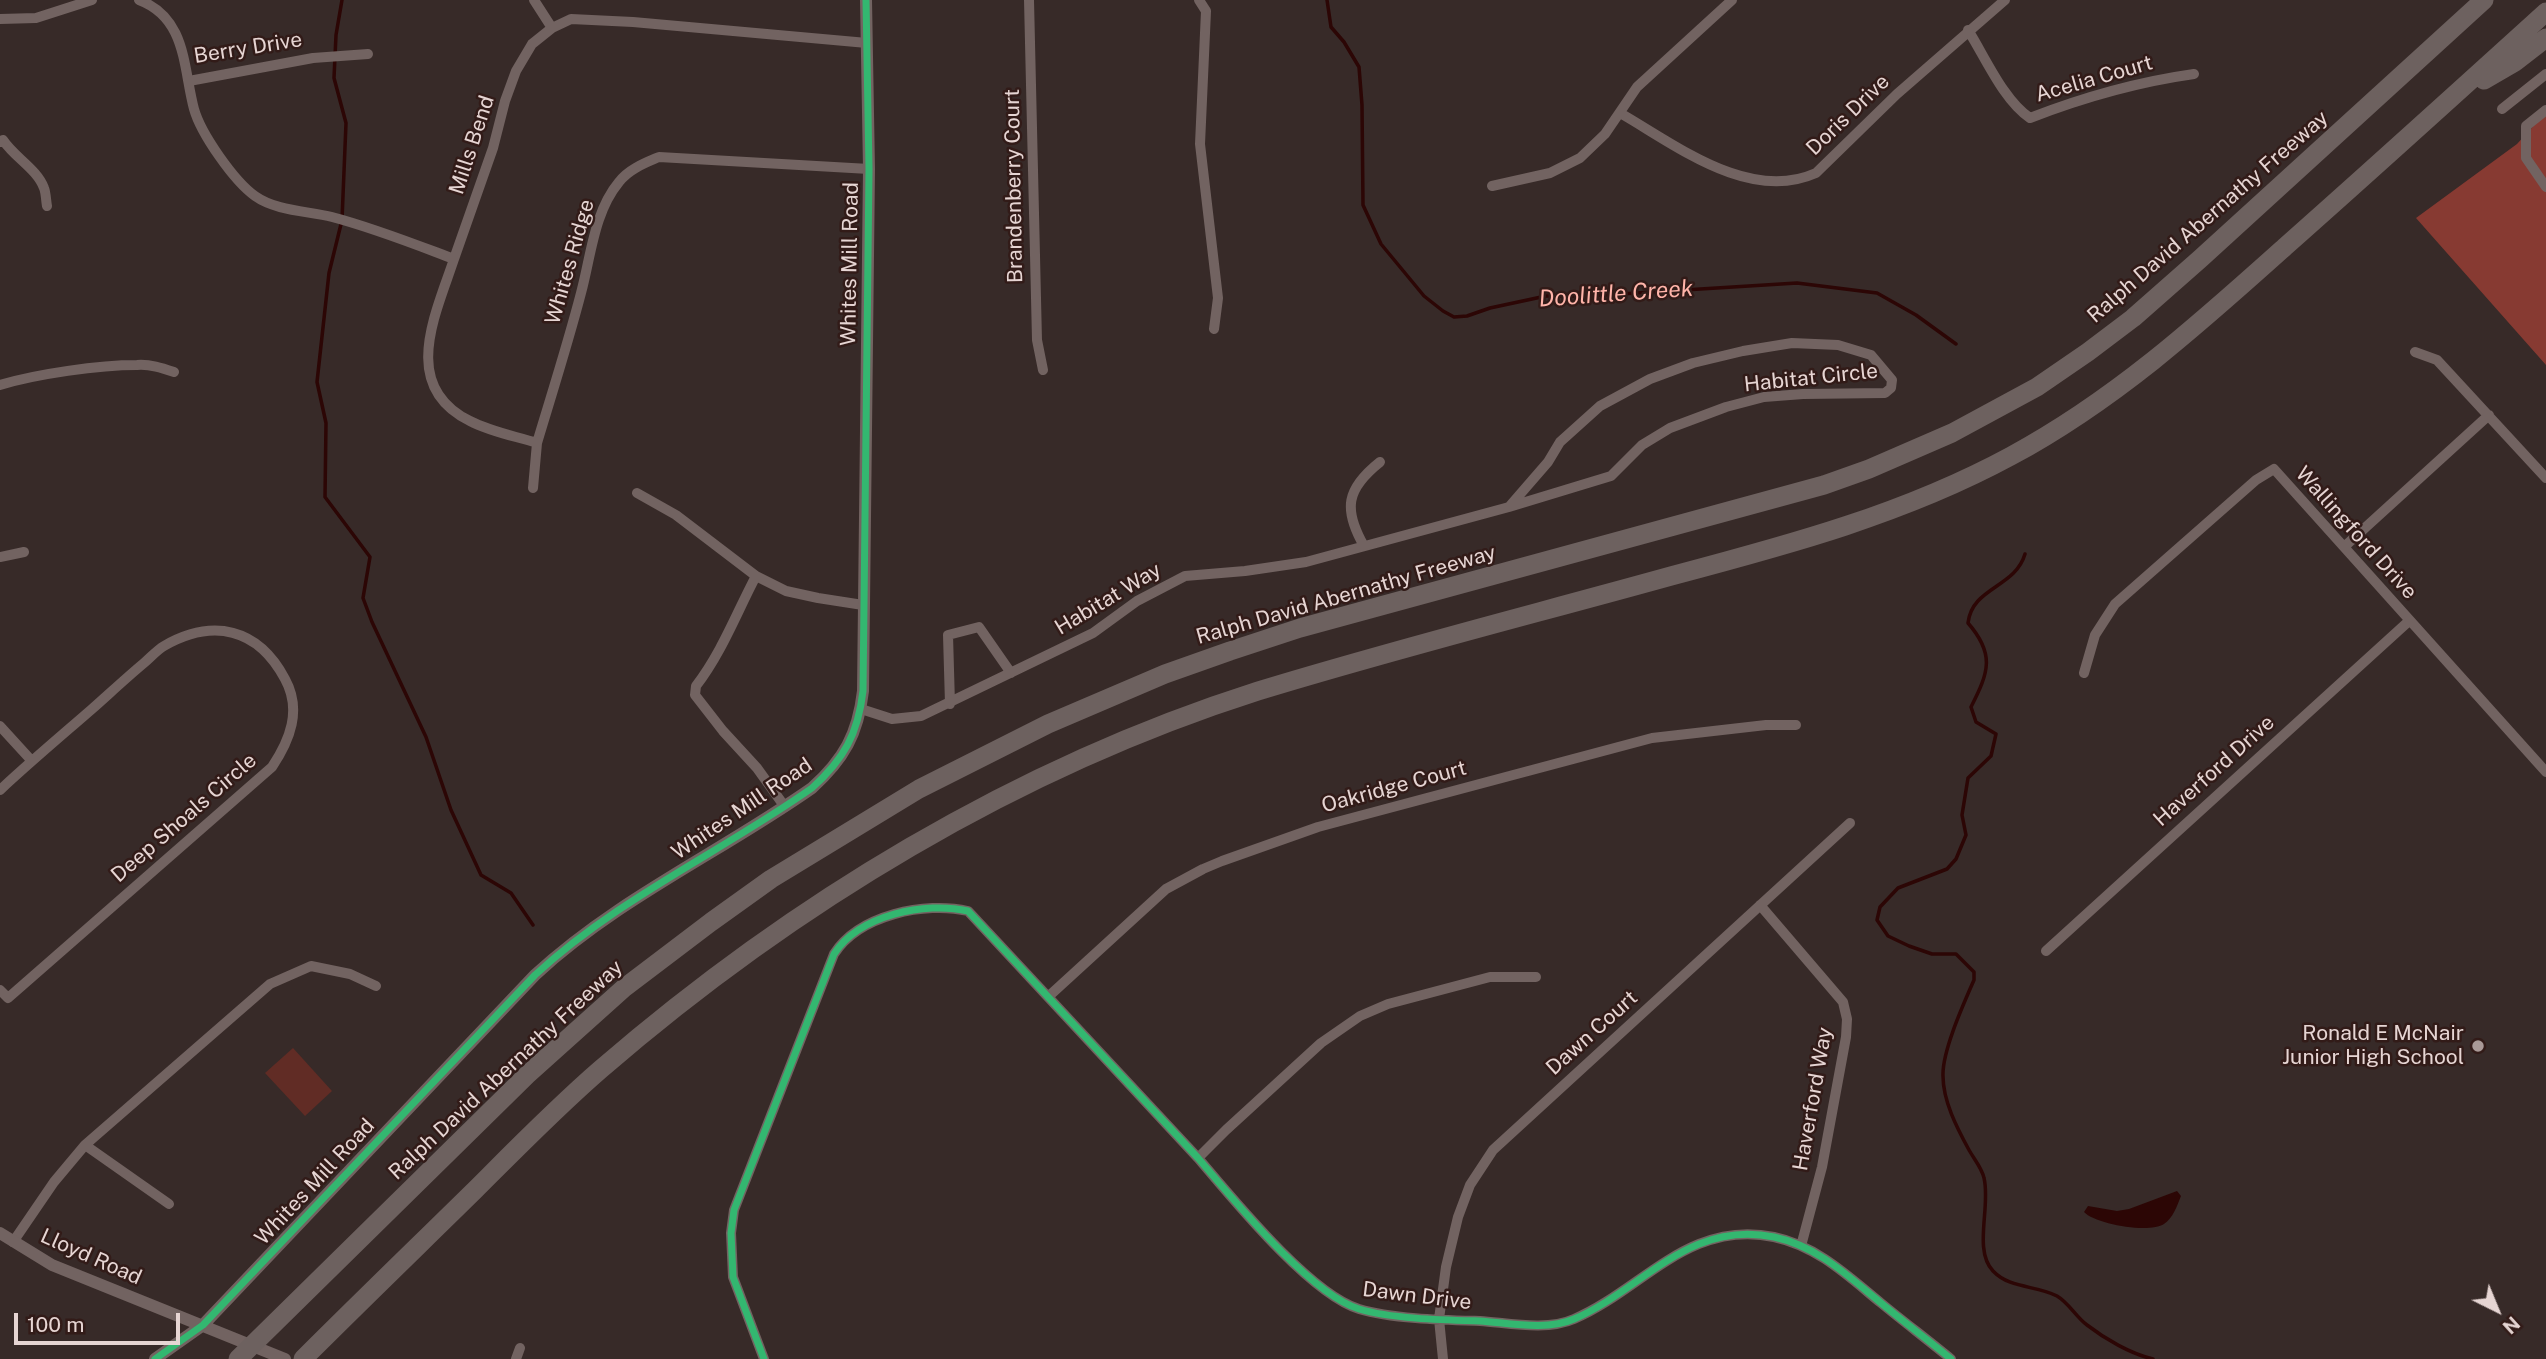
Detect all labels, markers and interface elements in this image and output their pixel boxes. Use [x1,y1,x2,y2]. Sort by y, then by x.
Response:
street label: Berry Drive [192,27,304,69]
street label: Acelia Court [2033,50,2155,108]
street label: Doris Drive [1801,69,1895,161]
street label: Brandenberry Court [1000,89,1028,283]
street label: Mills Bend [444,92,500,198]
street label: Ralph David Abernathy Freeway [2083,106,2333,328]
street label: Whites Mill Road [836,182,864,346]
street label: Whites Ridge [540,196,600,328]
water label: Doolittle Creek [1538,275,1694,313]
street label: Habitat Circle [1743,358,1879,398]
street label: Wallingford Drive [2290,461,2422,605]
street label: Ralph David Abernathy Freeway [1193,540,1499,650]
street label: Habitat Way [1050,557,1166,641]
street label: Haverford Drive [2148,710,2280,832]
street label: Deep Shoals Circle [106,748,262,888]
street label: Whites Mill Road [667,753,817,865]
street label: Oakridge Court [1319,756,1469,818]
street label: Ralph David Abernathy Freeway [384,955,628,1185]
street label: Dawn Court [1541,985,1643,1081]
place label: Ronald E McNair Junior High School [2282,1021,2464,1071]
street label: Haverford Way [1788,1025,1838,1173]
marker: Ronald E McNair Junior High School [2470,1038,2486,1054]
street label: Whites Mill Road [250,1113,380,1251]
street label: Lloyd Road [37,1224,145,1290]
north arrow [2462,1275,2532,1345]
street label: Dawn Drive [1361,1277,1473,1315]
scale bar [18,1300,184,1344]
text: 100 m [27,1312,84,1337]
text: N [2498,1312,2524,1338]

